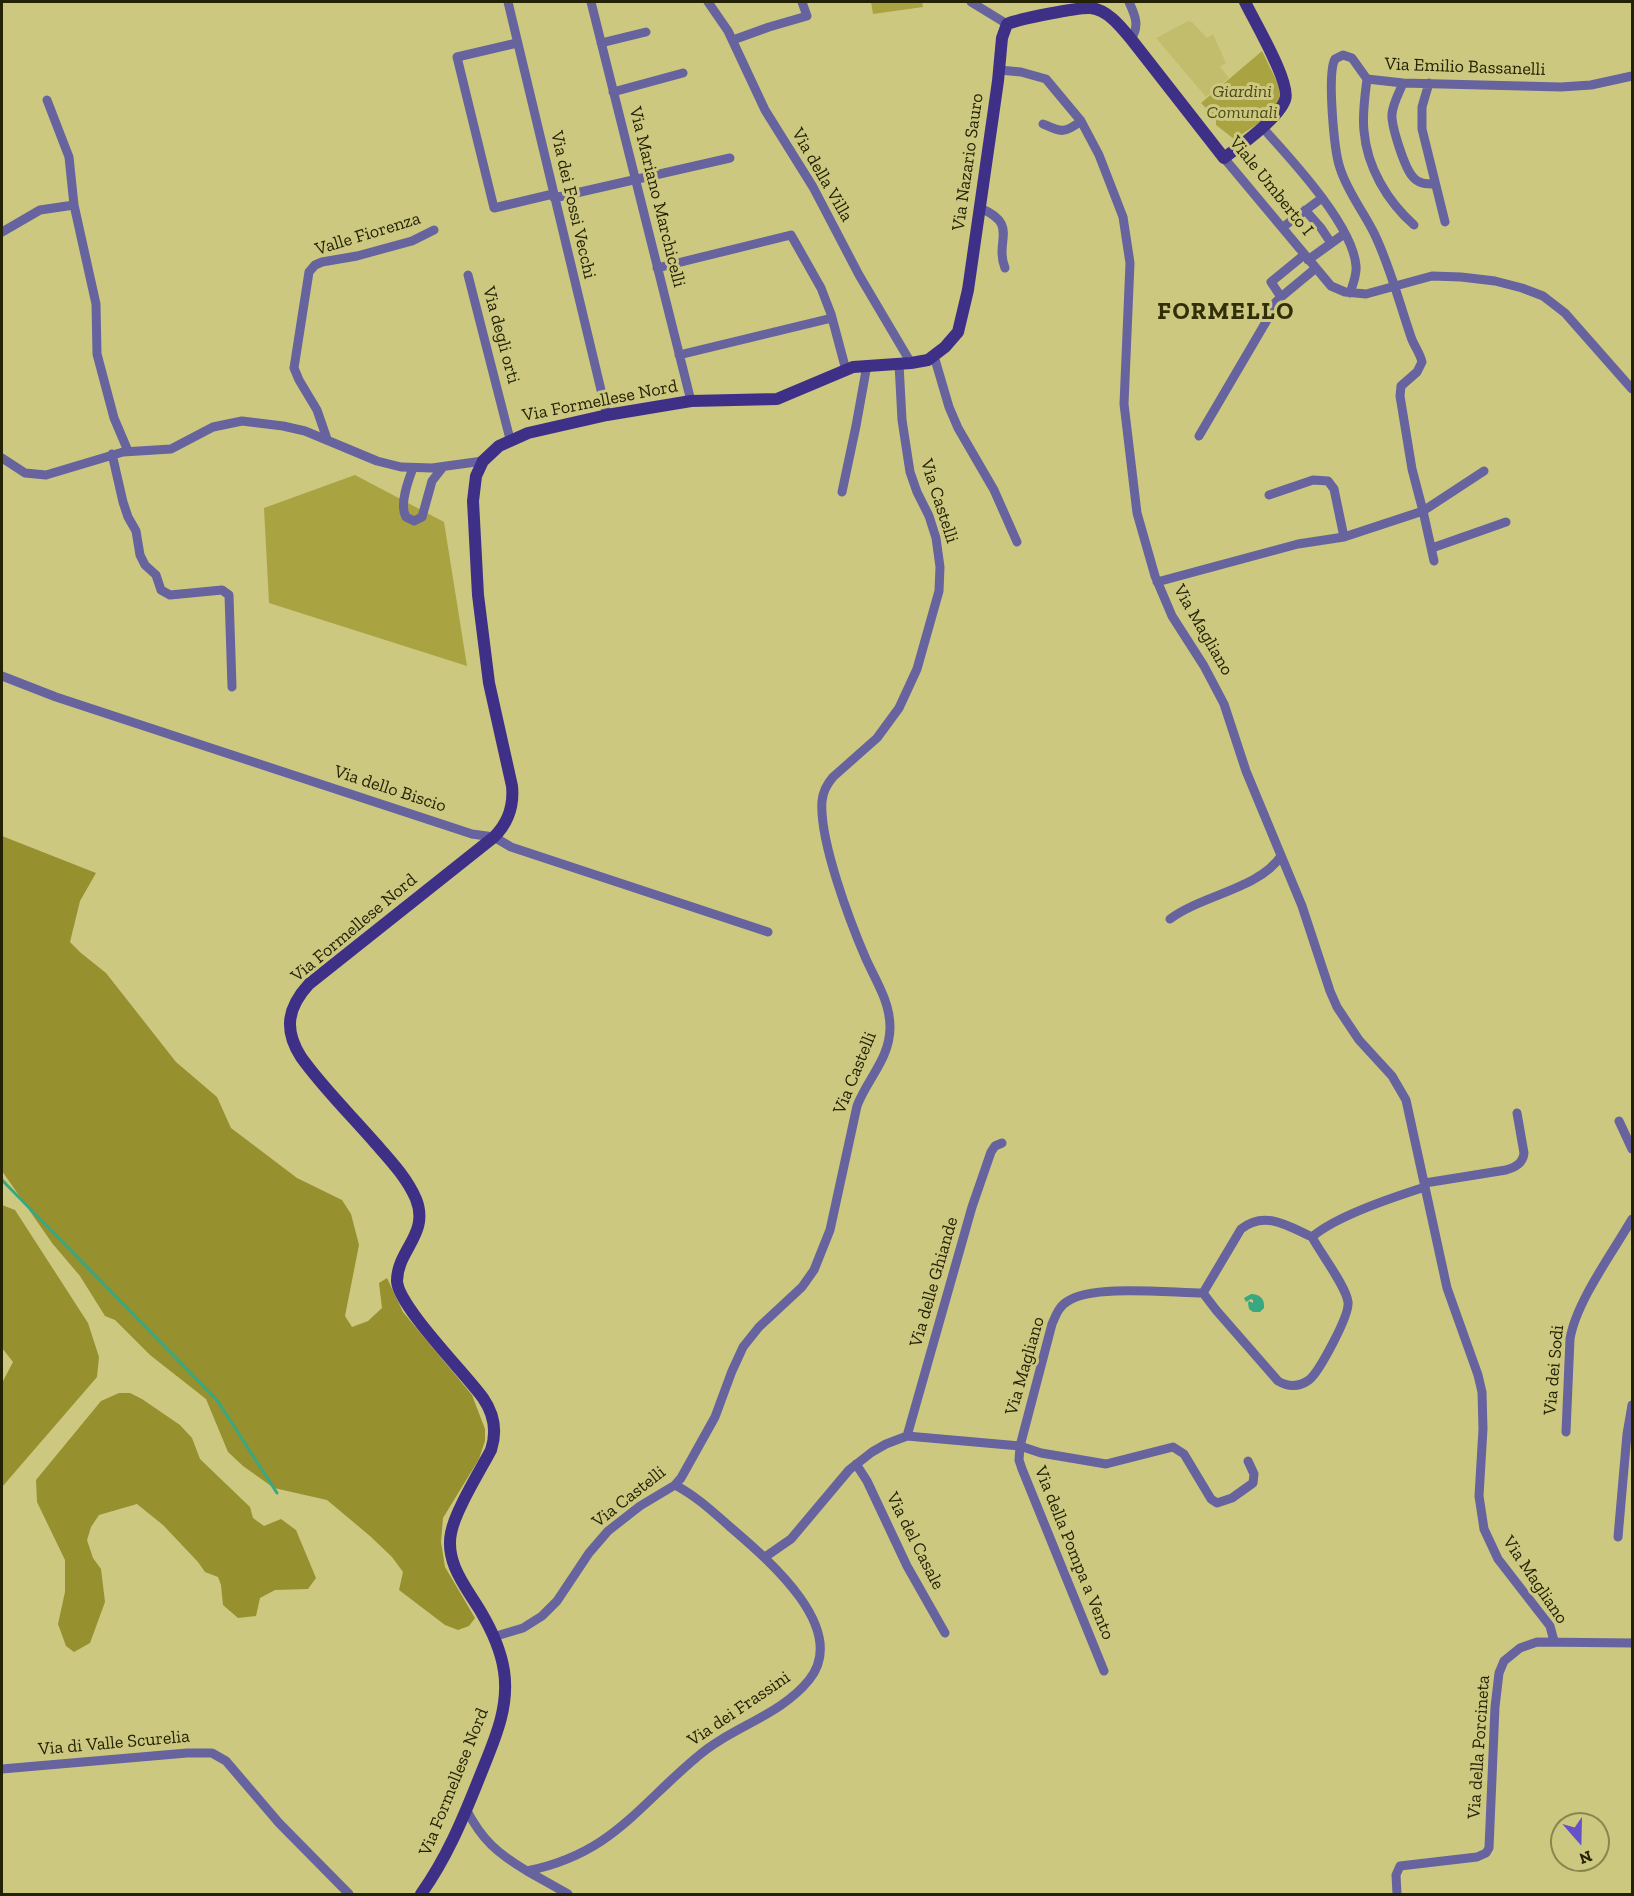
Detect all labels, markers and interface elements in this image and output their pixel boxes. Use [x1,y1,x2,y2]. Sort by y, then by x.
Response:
street label: Via Emilio Bassanelli [1384,53,1546,81]
park label: Giardini Comunali [1207,81,1277,124]
street label: Via Nazario Sauro [948,92,988,232]
street label: Via Mariano Marchicelli [624,105,690,289]
street label: Via della Villa [787,124,857,226]
street label: Via dei Fossi Vecchi [545,129,601,281]
street label: Viale Umberto I [1224,132,1318,240]
street label: Valle Fiorenza [313,208,423,260]
street label: Via degli orti [478,284,524,386]
district label: FORMELLO [1157,298,1295,326]
street label: Via Formellese Nord [521,375,679,427]
street label: Via Castelli [915,456,963,546]
street label: Via Magliano [1168,581,1238,679]
street label: Via dello Biscio [331,761,449,817]
street label: Via Formellese Nord [287,869,421,987]
street label: Via Castelli [829,1029,881,1117]
street label: Via delle Ghiande [905,1214,963,1350]
street label: Via Magliano [1001,1314,1049,1418]
street label: Via dei Sodi [1539,1324,1569,1416]
street label: Via Castelli [588,1462,670,1532]
street label: Via della Pompa a Vento [1029,1463,1119,1643]
street label: Via del Casale [881,1489,949,1593]
street label: Via Magliano [1498,1532,1572,1628]
street label: Via dei Frassini [684,1667,794,1751]
street label: Via della Porcineta [1463,1674,1495,1820]
street label: Via Formellese Nord [414,1705,494,1859]
street label: Via di Valle Scurelia [37,1726,191,1760]
north arrow [1550,1812,1610,1872]
text: N [1577,1846,1595,1869]

